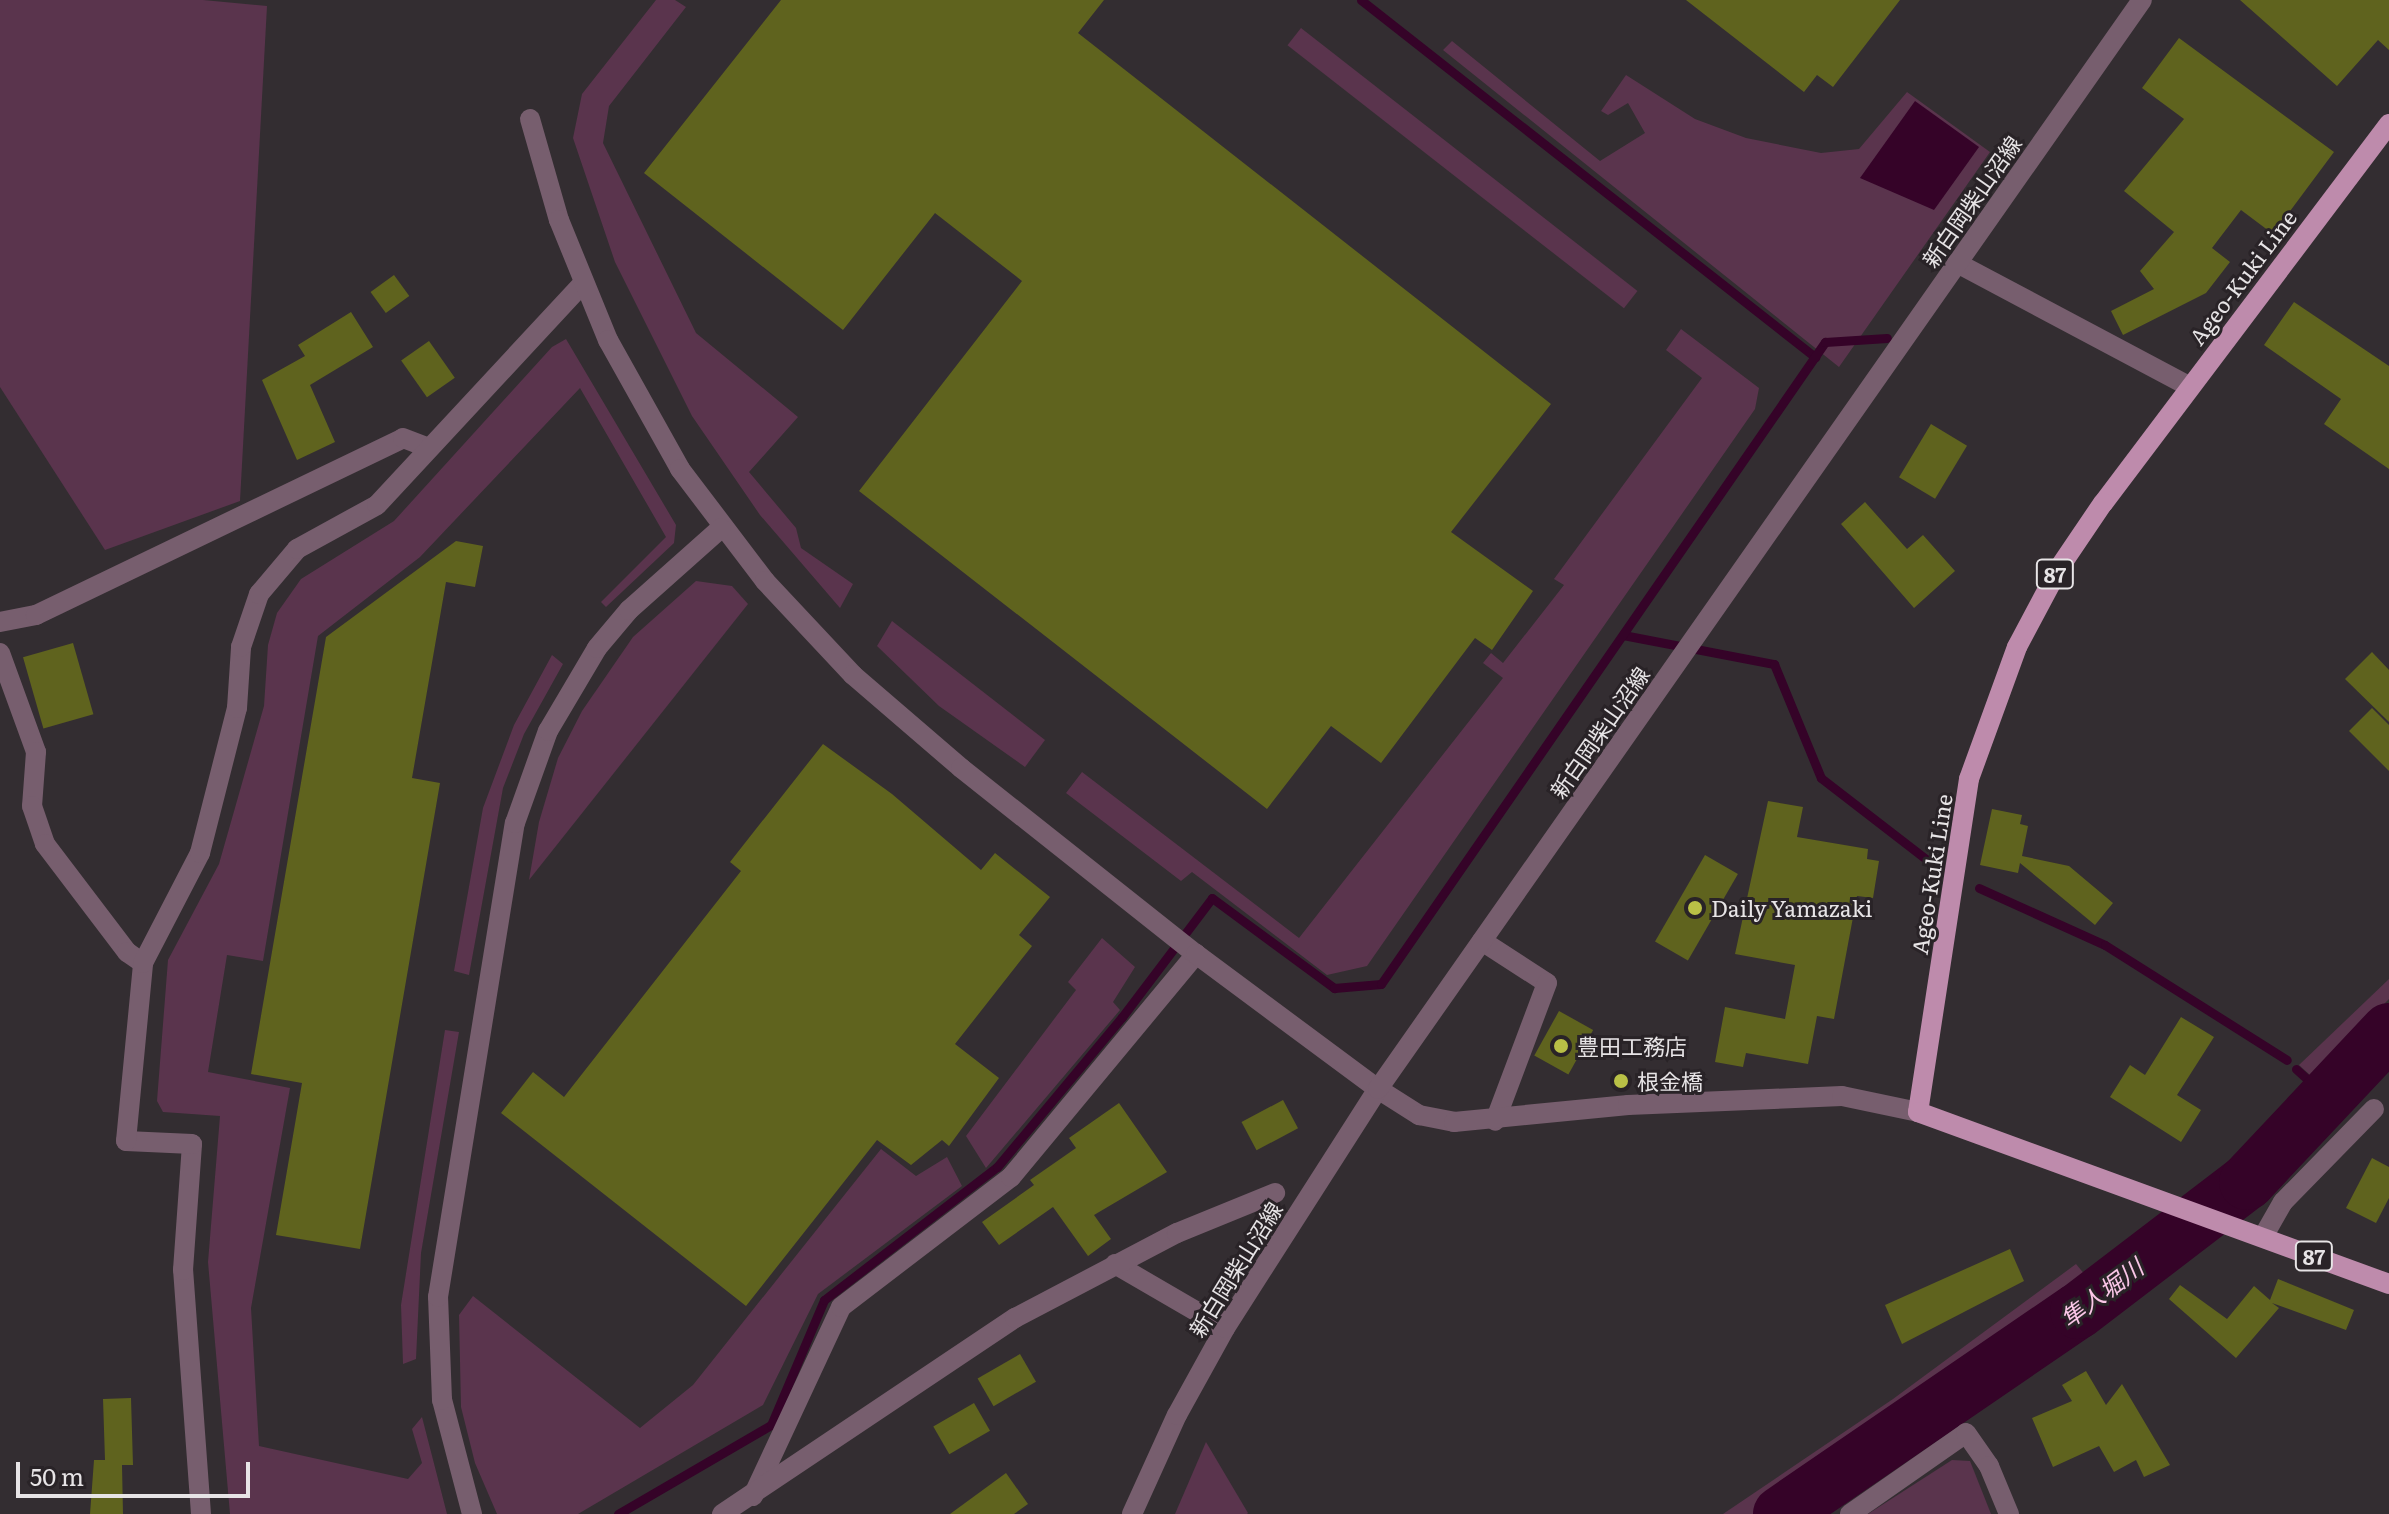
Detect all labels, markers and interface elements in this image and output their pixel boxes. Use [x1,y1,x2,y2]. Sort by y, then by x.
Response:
street label: 新白岡柴山沼線 [1916,130,2026,272]
street label: Ageo-Kuki Line [2183,204,2301,350]
road number: 87 [2035,558,2075,590]
street label: 新白岡柴山沼線 [1544,661,1654,803]
street label: Ageo-Kuki Line [1905,792,1957,956]
place label: Daily Yamazaki [1711,895,1872,921]
marker: Daily Yamazaki [1686,899,1704,917]
place label: 豊田工務店 [1577,1033,1687,1059]
marker: 豊田工務店 [1552,1037,1570,1055]
place label: 根金橋 [1637,1068,1703,1094]
marker: 根金橋 [1612,1072,1630,1090]
street label: 新白岡柴山沼線 [1183,1197,1287,1341]
road number: 87 [2294,1240,2334,1272]
water label: 隼人堀川 [2054,1252,2148,1332]
scale bar [20,1446,254,1496]
text: 50 m [30,1458,84,1493]

